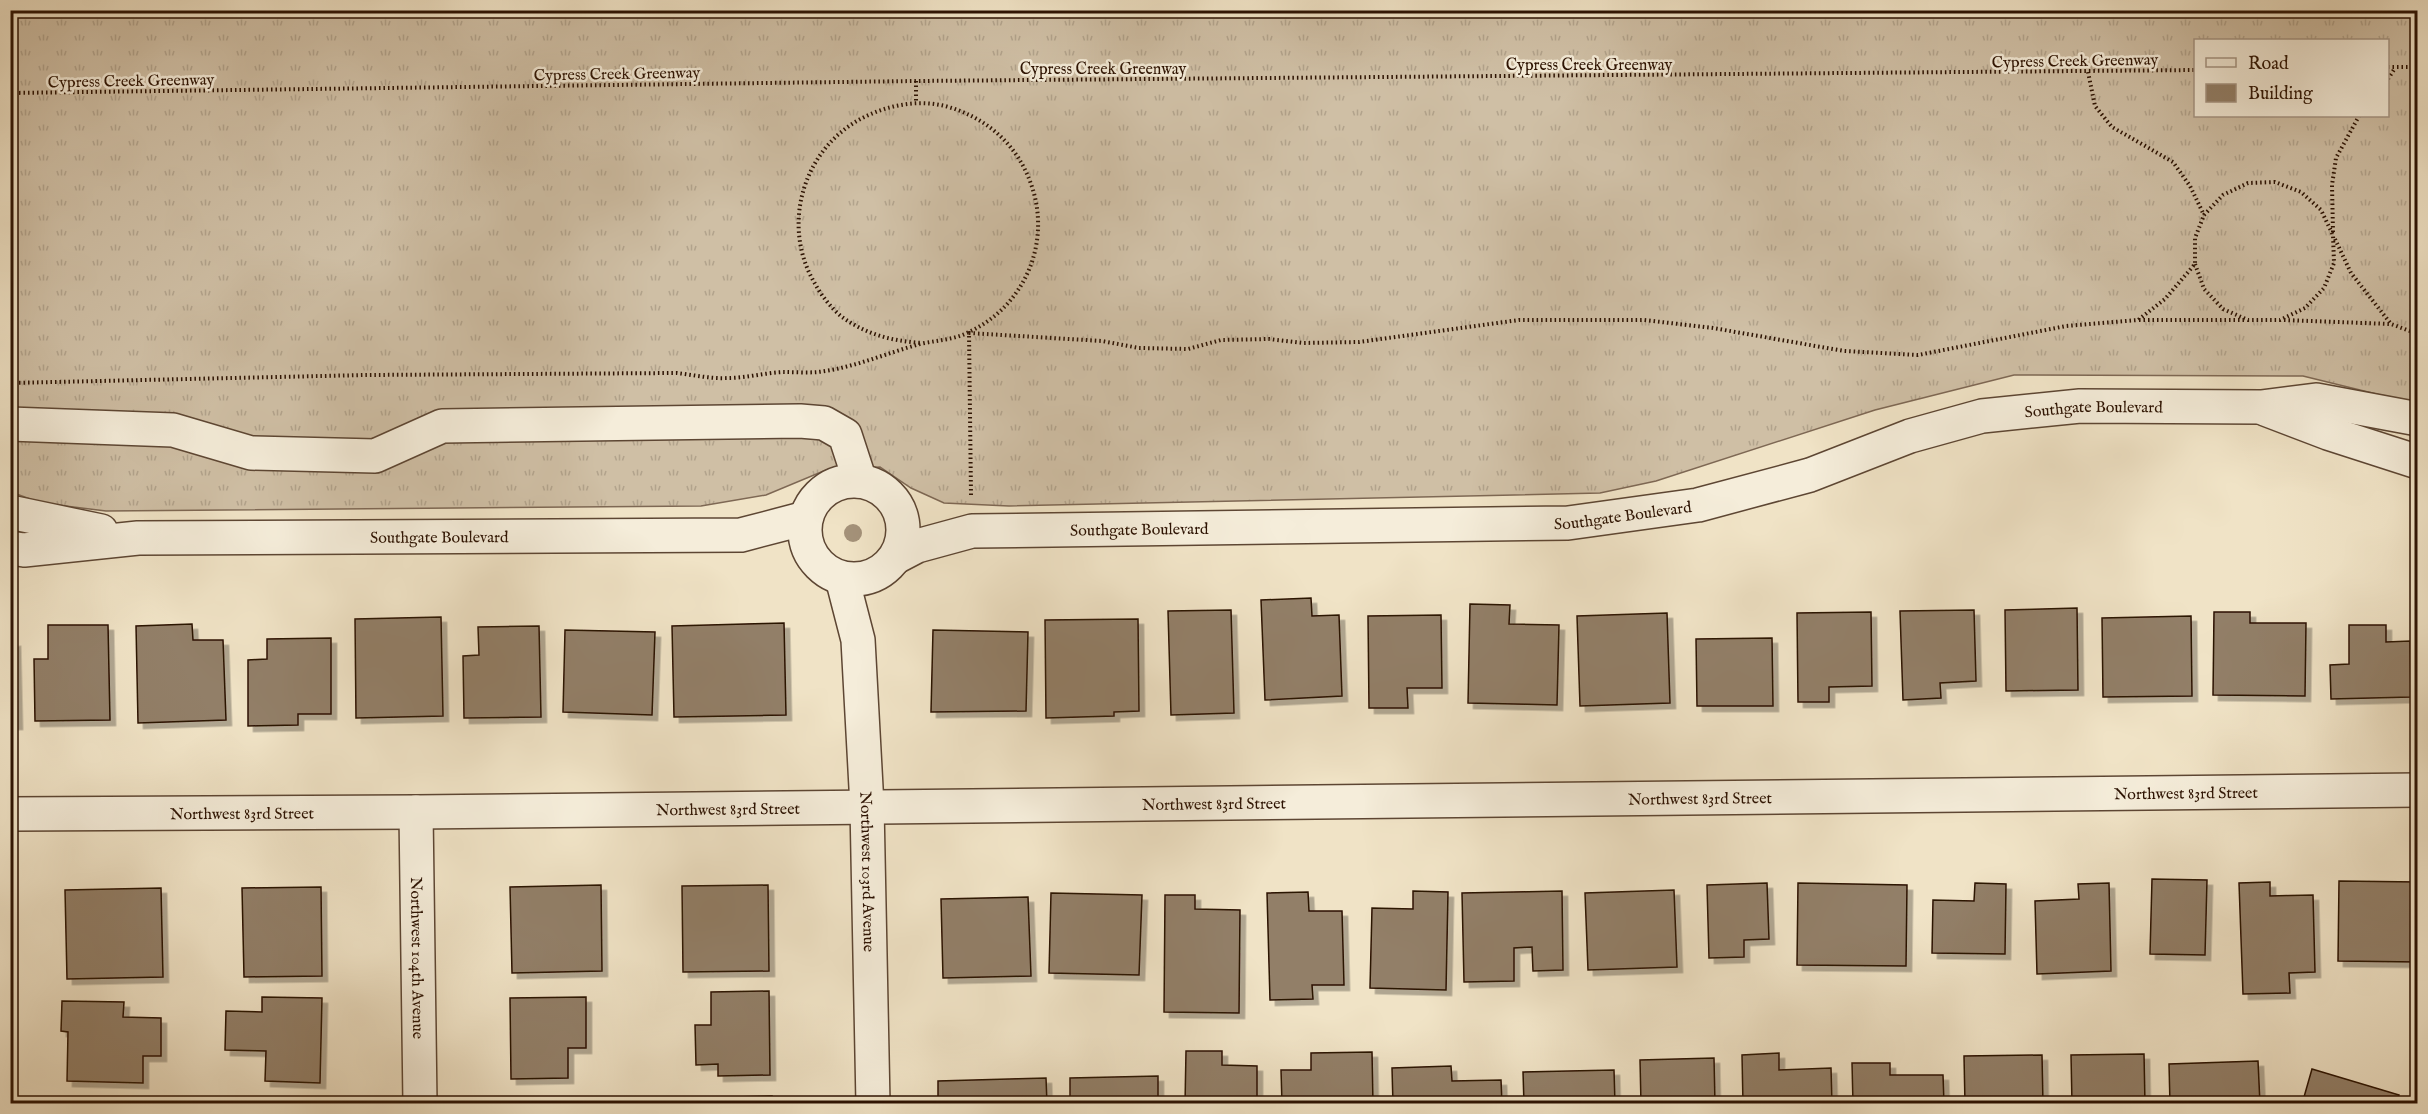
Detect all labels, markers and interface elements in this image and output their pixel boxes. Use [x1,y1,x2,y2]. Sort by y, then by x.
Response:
legend [2194,39,2389,117]
street label: Cypress Creek Greenway [1992,51,2159,73]
text: Road [2248,53,2289,76]
street label: Cypress Creek Greenway [1506,56,1672,76]
street label: Cypress Creek Greenway [1020,60,1186,80]
street label: Cypress Creek Greenway [534,64,701,86]
street label: Cypress Creek Greenway [48,71,215,93]
text: Building [2248,83,2313,106]
street label: Southgate Boulevard [2024,398,2163,424]
street label: Southgate Boulevard [1554,498,1693,535]
street label: Southgate Boulevard [1070,520,1209,542]
street label: Southgate Boulevard [370,528,509,549]
street label: Northwest 83rd Street [2114,784,2259,805]
street label: Northwest 83rd Street [1628,789,1773,811]
street label: Northwest 103rd Avenue [854,791,878,952]
street label: Northwest 83rd Street [1142,794,1287,816]
street label: Northwest 83rd Street [656,800,801,821]
street label: Northwest 83rd Street [170,805,315,825]
street label: Northwest 104th Avenue [405,877,427,1039]

